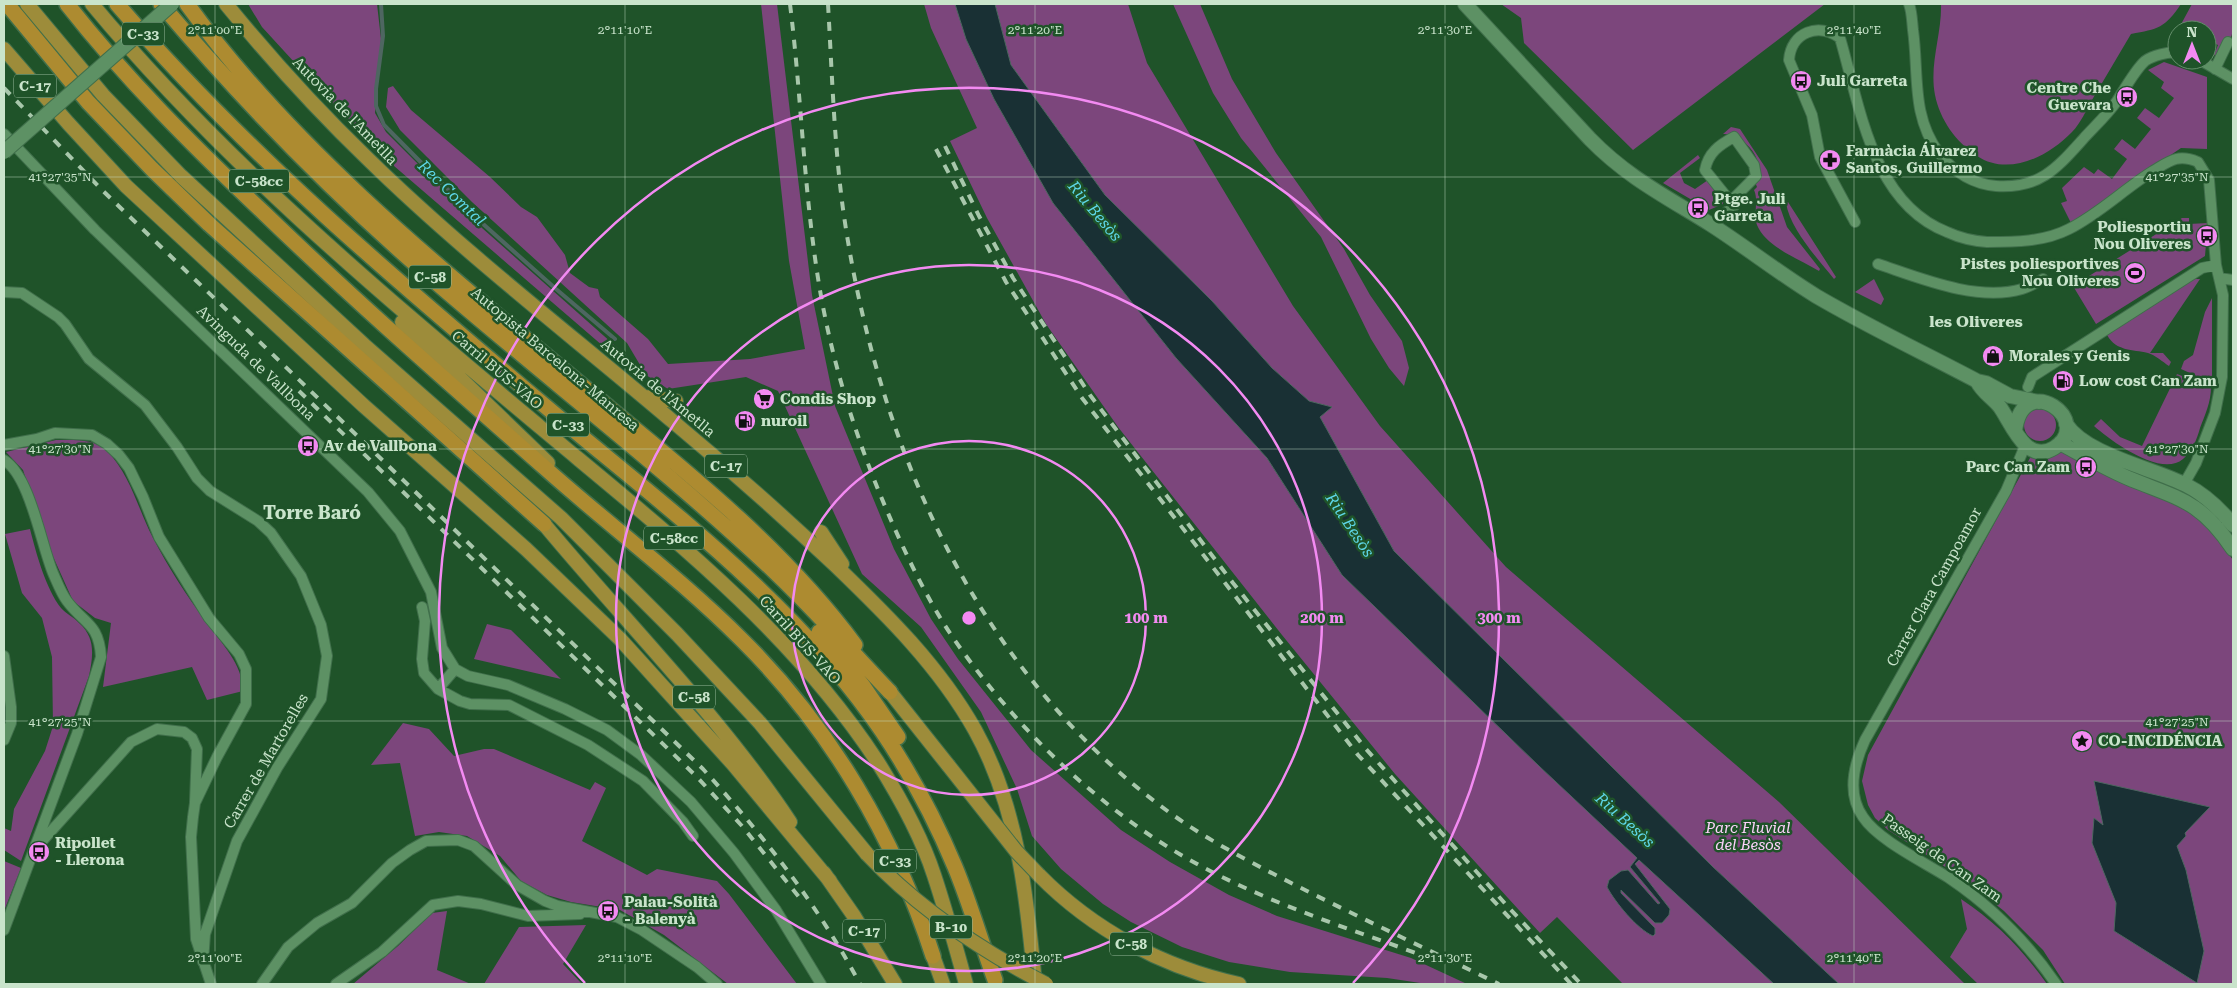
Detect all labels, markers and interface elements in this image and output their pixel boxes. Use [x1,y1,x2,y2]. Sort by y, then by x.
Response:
north arrow [2167,20,2217,70]
road number: C-33 [122,22,164,46]
text: 2°11'00"E [188,23,242,37]
text: 2°11'10"E [598,23,652,37]
text: 2°11'20"E [1008,23,1062,37]
text: 2°11'30"E [1418,23,1472,37]
text: 2°11'40"E [1827,23,1881,37]
text: N [2187,24,2198,40]
street label: Autovia de l'Ametlla [289,53,401,169]
bus stop icon: Juli Garreta [1789,69,1813,93]
place label: Juli Garreta [1817,72,1907,90]
road number: C-17 [14,74,56,98]
place label: Centre Che Guevara [2027,79,2111,114]
bus stop icon: Centre Che Guevara [2115,85,2139,109]
place label: Farmàcia Álvarez Santos, Guillermo [1846,141,1983,177]
pharmacy icon: Farmàcia Álvarez Santos, Guillermo [1818,148,1842,172]
water label: Rec Comtal [414,155,490,230]
text: 41°27'35"N [28,170,92,184]
road number: C-58cc [229,170,289,192]
text: 41°27'35"N [2145,170,2209,184]
water label: Riu Besòs [1064,176,1126,245]
place label: Ptge. Juli Garreta [1714,190,1786,225]
bus stop icon: Ptge. Juli Garreta [1686,196,1710,220]
place label: Poliesportiu Nou Oliveres [2094,218,2191,253]
bus stop icon: Poliesportiu Nou Oliveres [2195,224,2219,248]
place label: Pistes poliesportives Nou Oliveres [1960,255,2119,290]
sports icon: Pistes poliesportives Nou Oliveres [2123,261,2147,285]
road number: C-58 [409,266,451,288]
street label: Autopista Barcelona-Manresa [467,283,643,435]
street label: Avinguda de Vallbona [193,302,319,424]
district label: les Oliveres [1929,312,2023,331]
street label: Carril BUS-VAO [448,327,546,413]
street label: Autovia de l'Ametlla [597,335,719,441]
shop icon: Morales y Genis [1981,344,2005,368]
place label: Morales y Genis [2009,347,2130,365]
fuel station icon: Low cost Can Zam [2051,369,2075,393]
place label: Low cost Can Zam [2079,372,2217,390]
supermarket icon: Condis Shop [752,387,776,411]
place label: Condis Shop [780,390,876,408]
fuel station icon: nuroil [733,409,757,433]
place label: nuroil [761,412,807,430]
road number: C-33 [547,414,589,436]
bus stop icon: Av de Vallbona [296,434,320,458]
place label: Av de Vallbona [324,437,437,455]
text: 41°27'30"N [28,442,92,456]
text: 41°27'30"N [2145,442,2209,456]
road number: C-17 [705,454,747,478]
bus stop icon: Parc Can Zam [2074,455,2098,479]
place label: Parc Can Zam [1966,458,2071,476]
water label: Riu Besòs [1321,489,1378,561]
district label: Torre Baró [263,502,361,523]
street label: Carrer Clara Campoamor [1883,504,1985,670]
road number: C-58cc [644,526,704,550]
street label: Carril BUS-VAO [755,592,845,688]
centre of rings [960,609,978,627]
text: 100 m [1124,609,1168,627]
text: 200 m [1300,609,1344,627]
text: 300 m [1477,609,1521,627]
road number: C-58 [673,686,715,709]
street label: Carrer de Martorelles [220,690,312,832]
text: 41°27'25"N [28,715,92,729]
text: 41°27'25"N [2145,715,2209,729]
place icon: CO-INCIDÉNCIA [2070,729,2094,753]
place label: CO-INCIDÉNCIA [2098,731,2222,750]
water label: Riu Besòs [1591,788,1658,851]
street label: Passeig de Can Zam [1879,810,2006,906]
park label: Parc Fluvial del Besòs [1705,819,1791,854]
place label: Ripollet - Llerona [55,834,125,869]
bus stop icon: Ripollet - Llerona [27,840,51,864]
road number: C-33 [874,849,916,872]
place label: Palau-Solità - Balenyà [624,893,718,928]
bus stop icon: Palau-Solità - Balenyà [596,899,620,923]
road number: B-10 [930,916,972,939]
road number: C-17 [843,919,885,942]
road number: C-58 [1110,932,1152,956]
text: 2°11'00"E [188,951,242,965]
text: 2°11'10"E [598,951,652,965]
text: 2°11'20"E [1008,951,1062,965]
text: 2°11'30"E [1418,951,1472,965]
text: 2°11'40"E [1827,951,1881,965]

